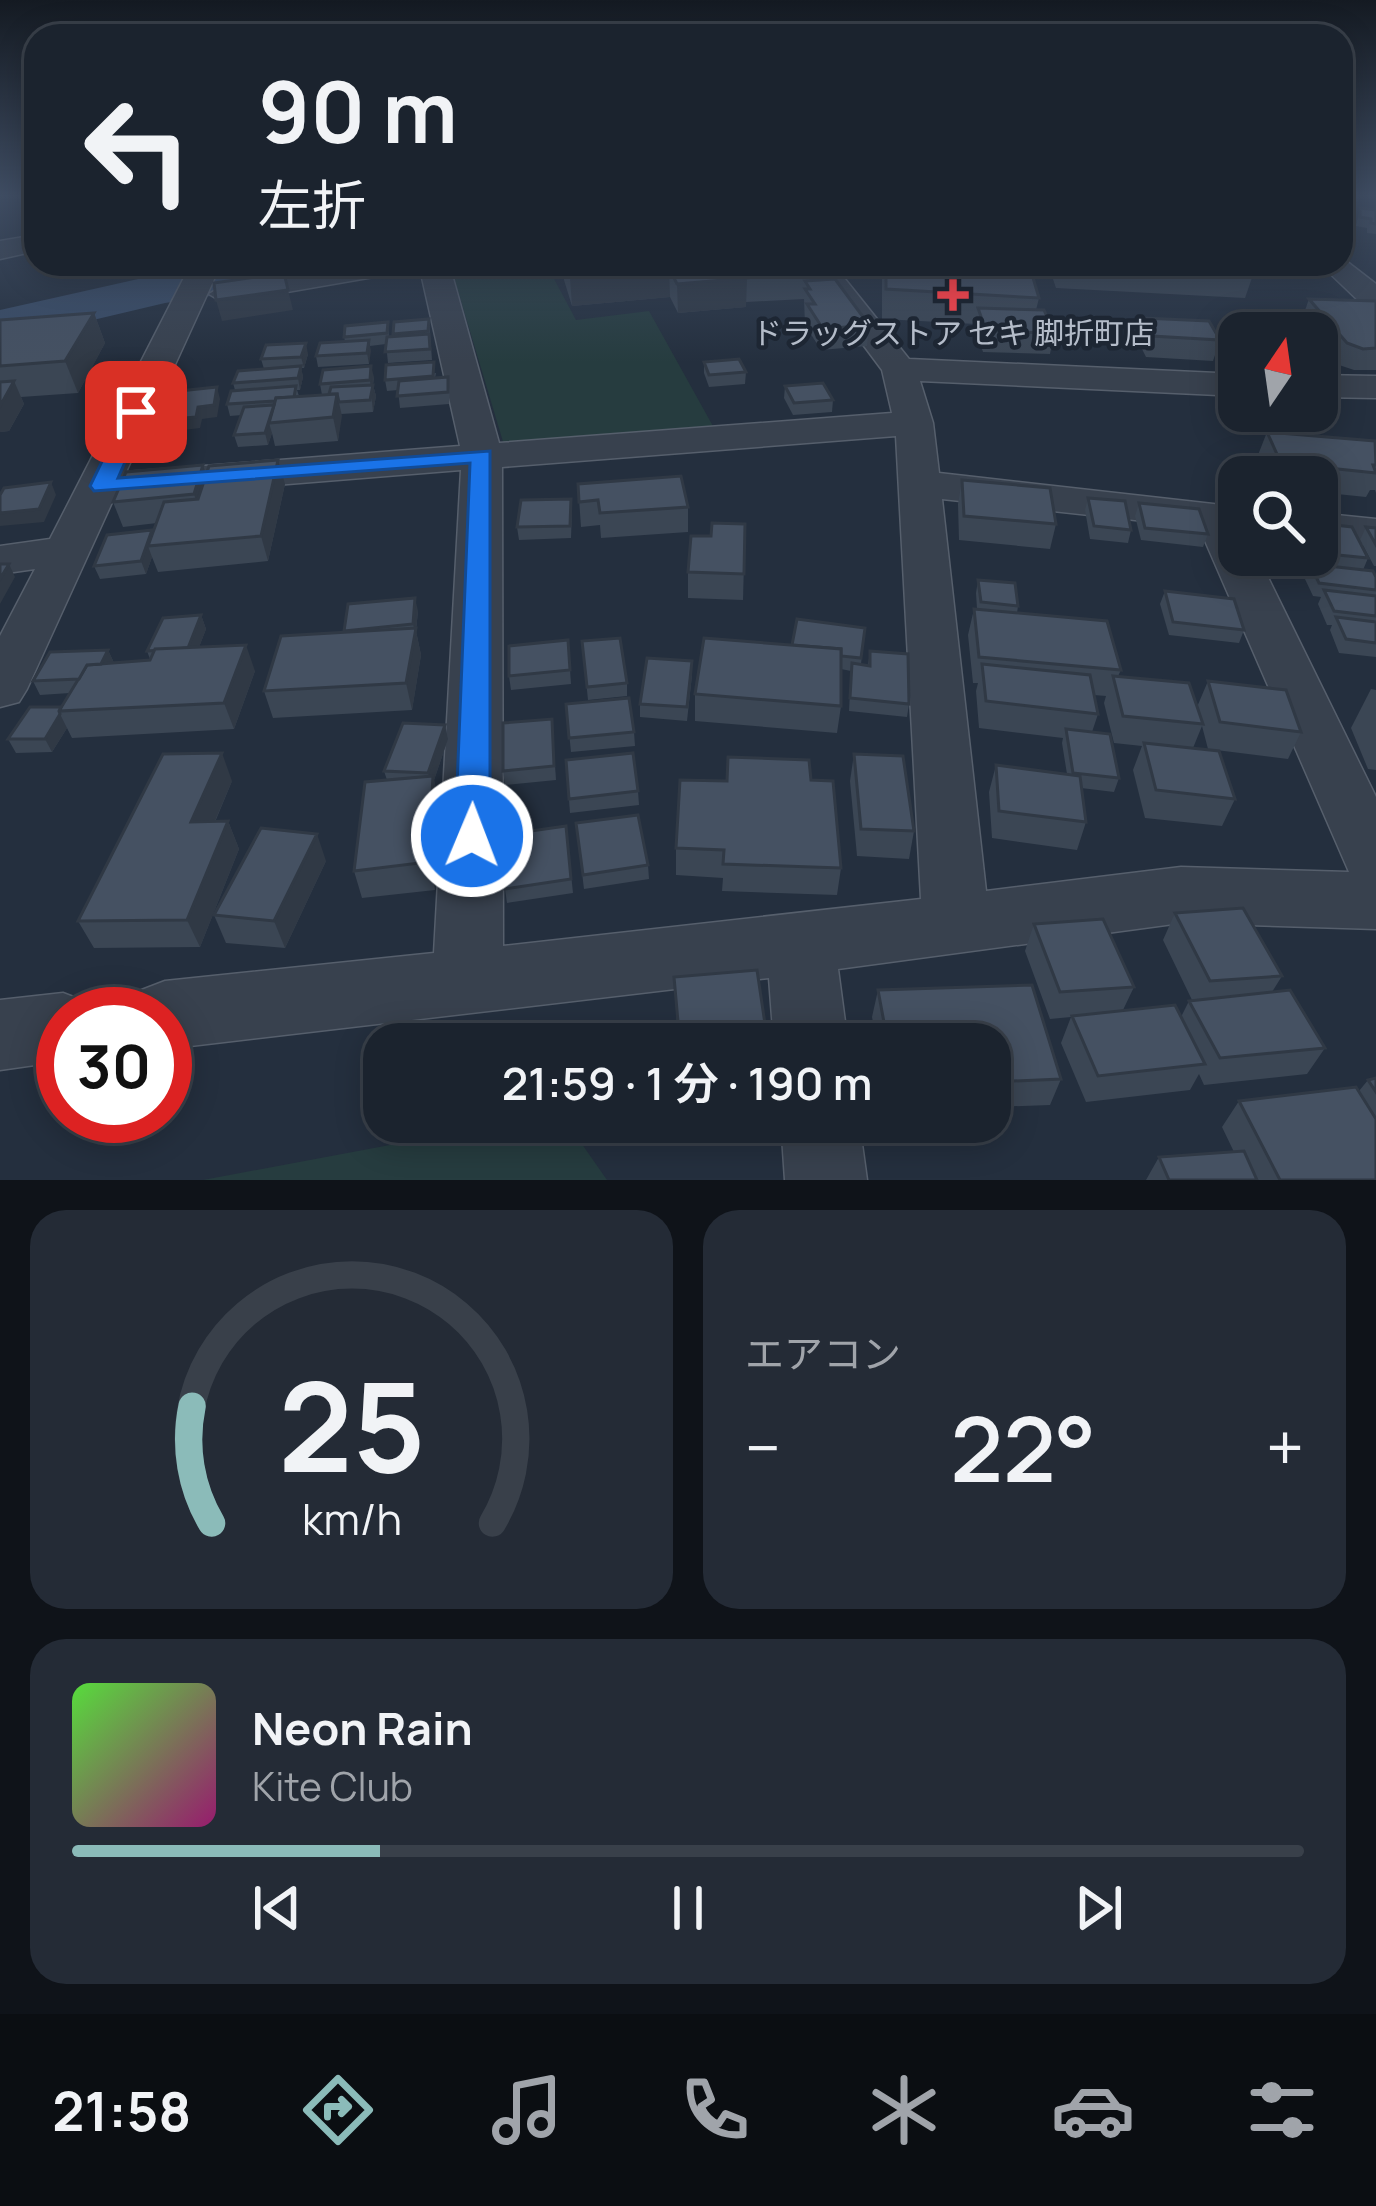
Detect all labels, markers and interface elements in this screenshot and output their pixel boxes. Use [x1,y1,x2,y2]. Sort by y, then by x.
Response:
text: 90 m [258,53,458,168]
icon: left [60,72,216,228]
text: 左折 [258,167,366,241]
marker: ドラッグストア セキ 脚折町店 [940,282,966,308]
place label: ドラッグストア セキ 脚折町店 [752,312,1154,353]
north arrow [1218,312,1338,432]
map controls [1218,312,1338,576]
pin [85,361,187,463]
icon: arrive [103,379,169,445]
button: search [1218,456,1338,576]
position arrow [409,773,535,899]
speed limit sign: 30 [36,987,192,1143]
text: 21:59 · 1 分 · 190 m [502,1052,872,1114]
text: エアコン [745,1326,901,1380]
text: 25 [278,1339,425,1509]
text: 22° [950,1386,1096,1509]
text: − [745,1402,781,1492]
text: + [1266,1402,1304,1492]
text: km/h [302,1488,401,1547]
text: Neon Rain [252,1697,473,1759]
text: Kite Club [252,1759,413,1813]
icon: previous [244,1875,310,1941]
icon: pause [655,1875,721,1941]
icon: next [1066,1875,1132,1941]
icon: directions [296,2068,380,2152]
icon: music [485,2068,569,2152]
icon: phone [673,2068,757,2152]
icon: climate [862,2068,946,2152]
icon: car [1051,2068,1135,2152]
icon: filters [1240,2068,1324,2152]
text: 21:58 [52,2073,191,2147]

